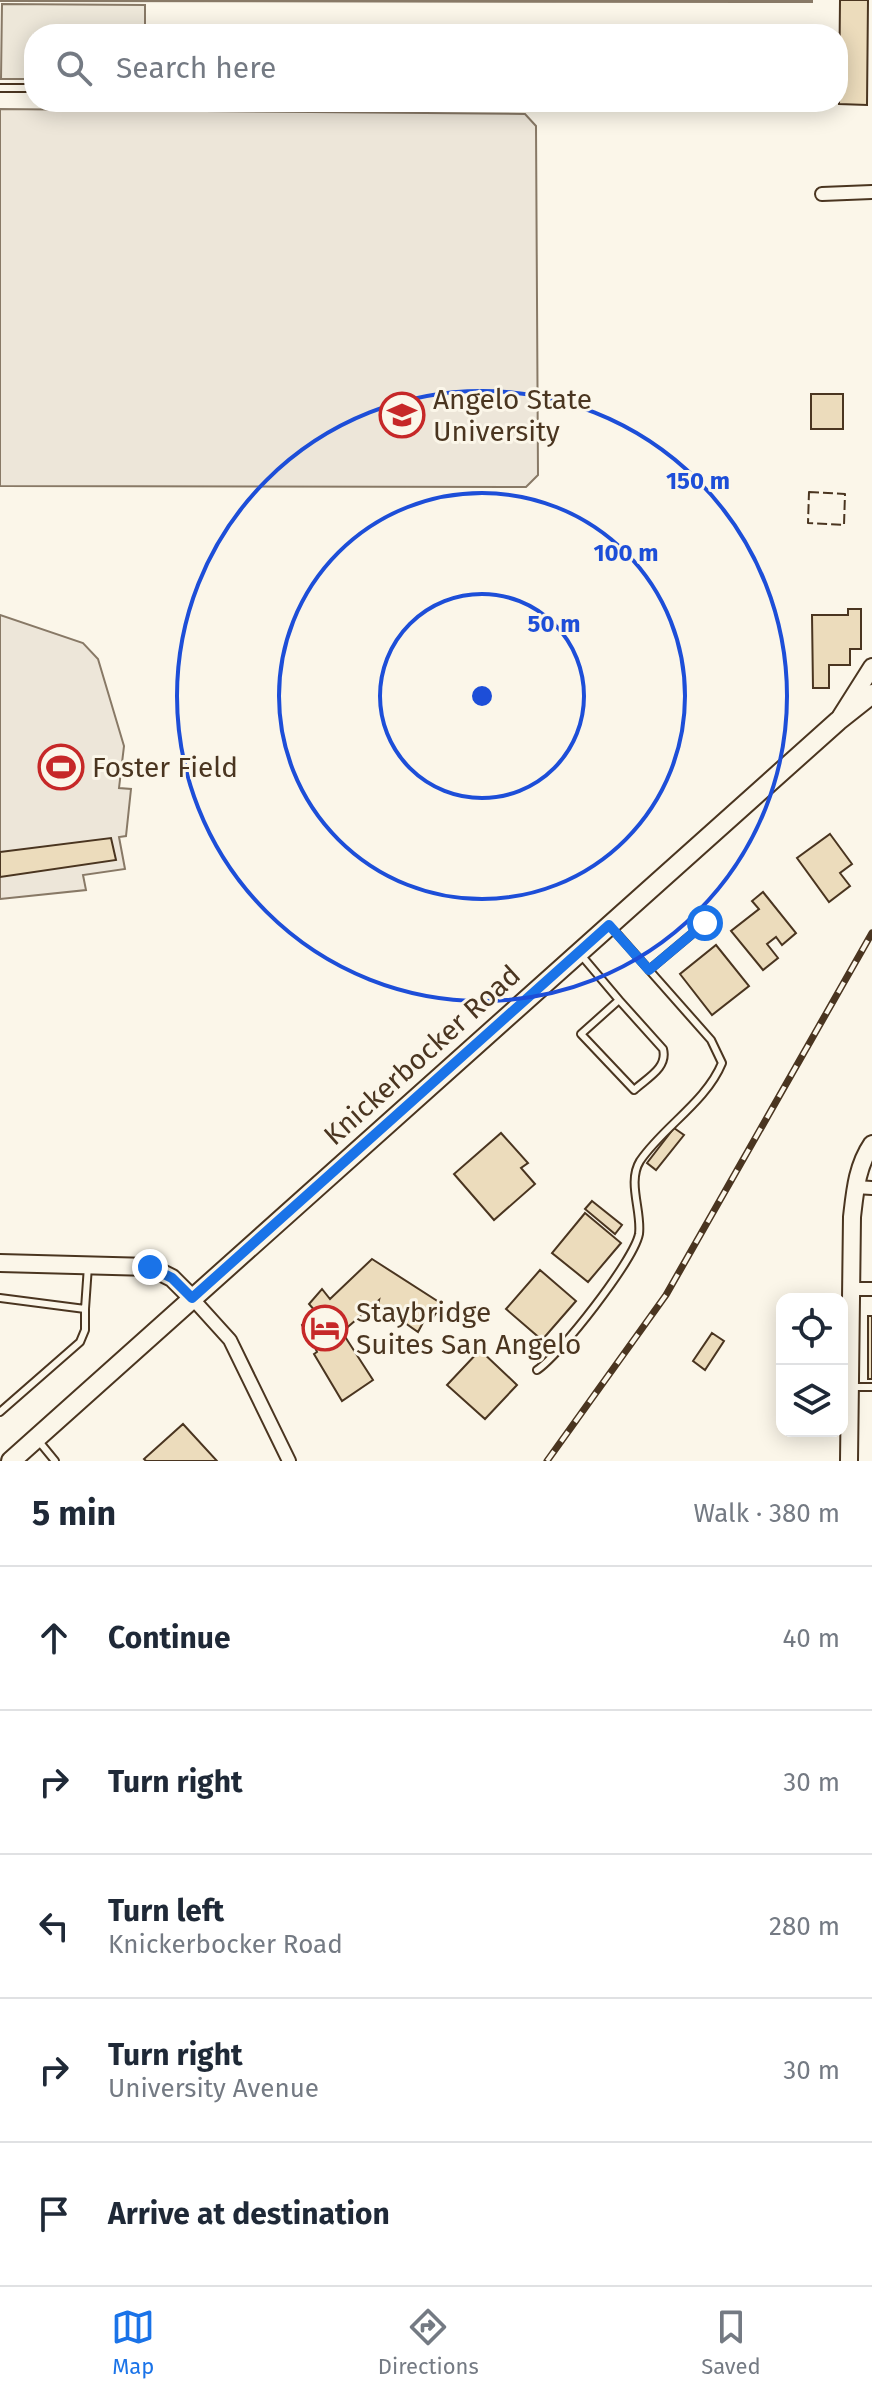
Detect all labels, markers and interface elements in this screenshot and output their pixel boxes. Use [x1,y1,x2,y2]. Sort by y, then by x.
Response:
search box [24,24,848,112]
icon: search [52,46,96,90]
text: Search here [116,50,276,86]
place label: Angelo State University [433,383,592,448]
school or university icon: Angelo State University [378,391,426,439]
text: 150 m [666,467,730,495]
text: 100 m [593,539,659,567]
text: 50 m [528,610,580,638]
centre of rings [468,682,496,710]
sports icon: Foster Field [37,743,85,791]
place label: Foster Field [92,751,238,784]
route start [687,905,723,941]
street label: Knickerbocker Road [317,958,527,1152]
route end [132,1249,168,1285]
map controls [776,1293,848,1437]
button: locate [776,1293,848,1365]
place label: Staybridge Suites San Angelo [356,1296,581,1361]
hotel icon: Staybridge Suites San Angelo [301,1304,349,1352]
button: layers [776,1365,848,1437]
text: 5 min [32,1493,116,1534]
text: Walk · 380 m [693,1498,840,1529]
icon: ahead [32,1616,76,1660]
text: Continue [108,1620,231,1656]
text: 40 m [782,1623,840,1654]
icon: right [32,1760,76,1804]
text: Turn right [108,1764,243,1800]
text: 30 m [783,1767,840,1798]
text: Turn left [108,1893,224,1929]
icon: left [32,1904,76,1948]
text: 280 m [769,1911,840,1942]
text: Knickerbocker Road [108,1929,343,1960]
text: Turn right [108,2037,243,2073]
icon: right [32,2048,76,2092]
text: 30 m [783,2055,840,2086]
text: University Avenue [108,2073,319,2104]
icon: arrive [32,2192,76,2236]
text: Arrive at destination [108,2196,390,2232]
tab: Map [111,2305,155,2380]
tab: Directions [378,2305,479,2380]
tab: Saved [701,2305,761,2380]

